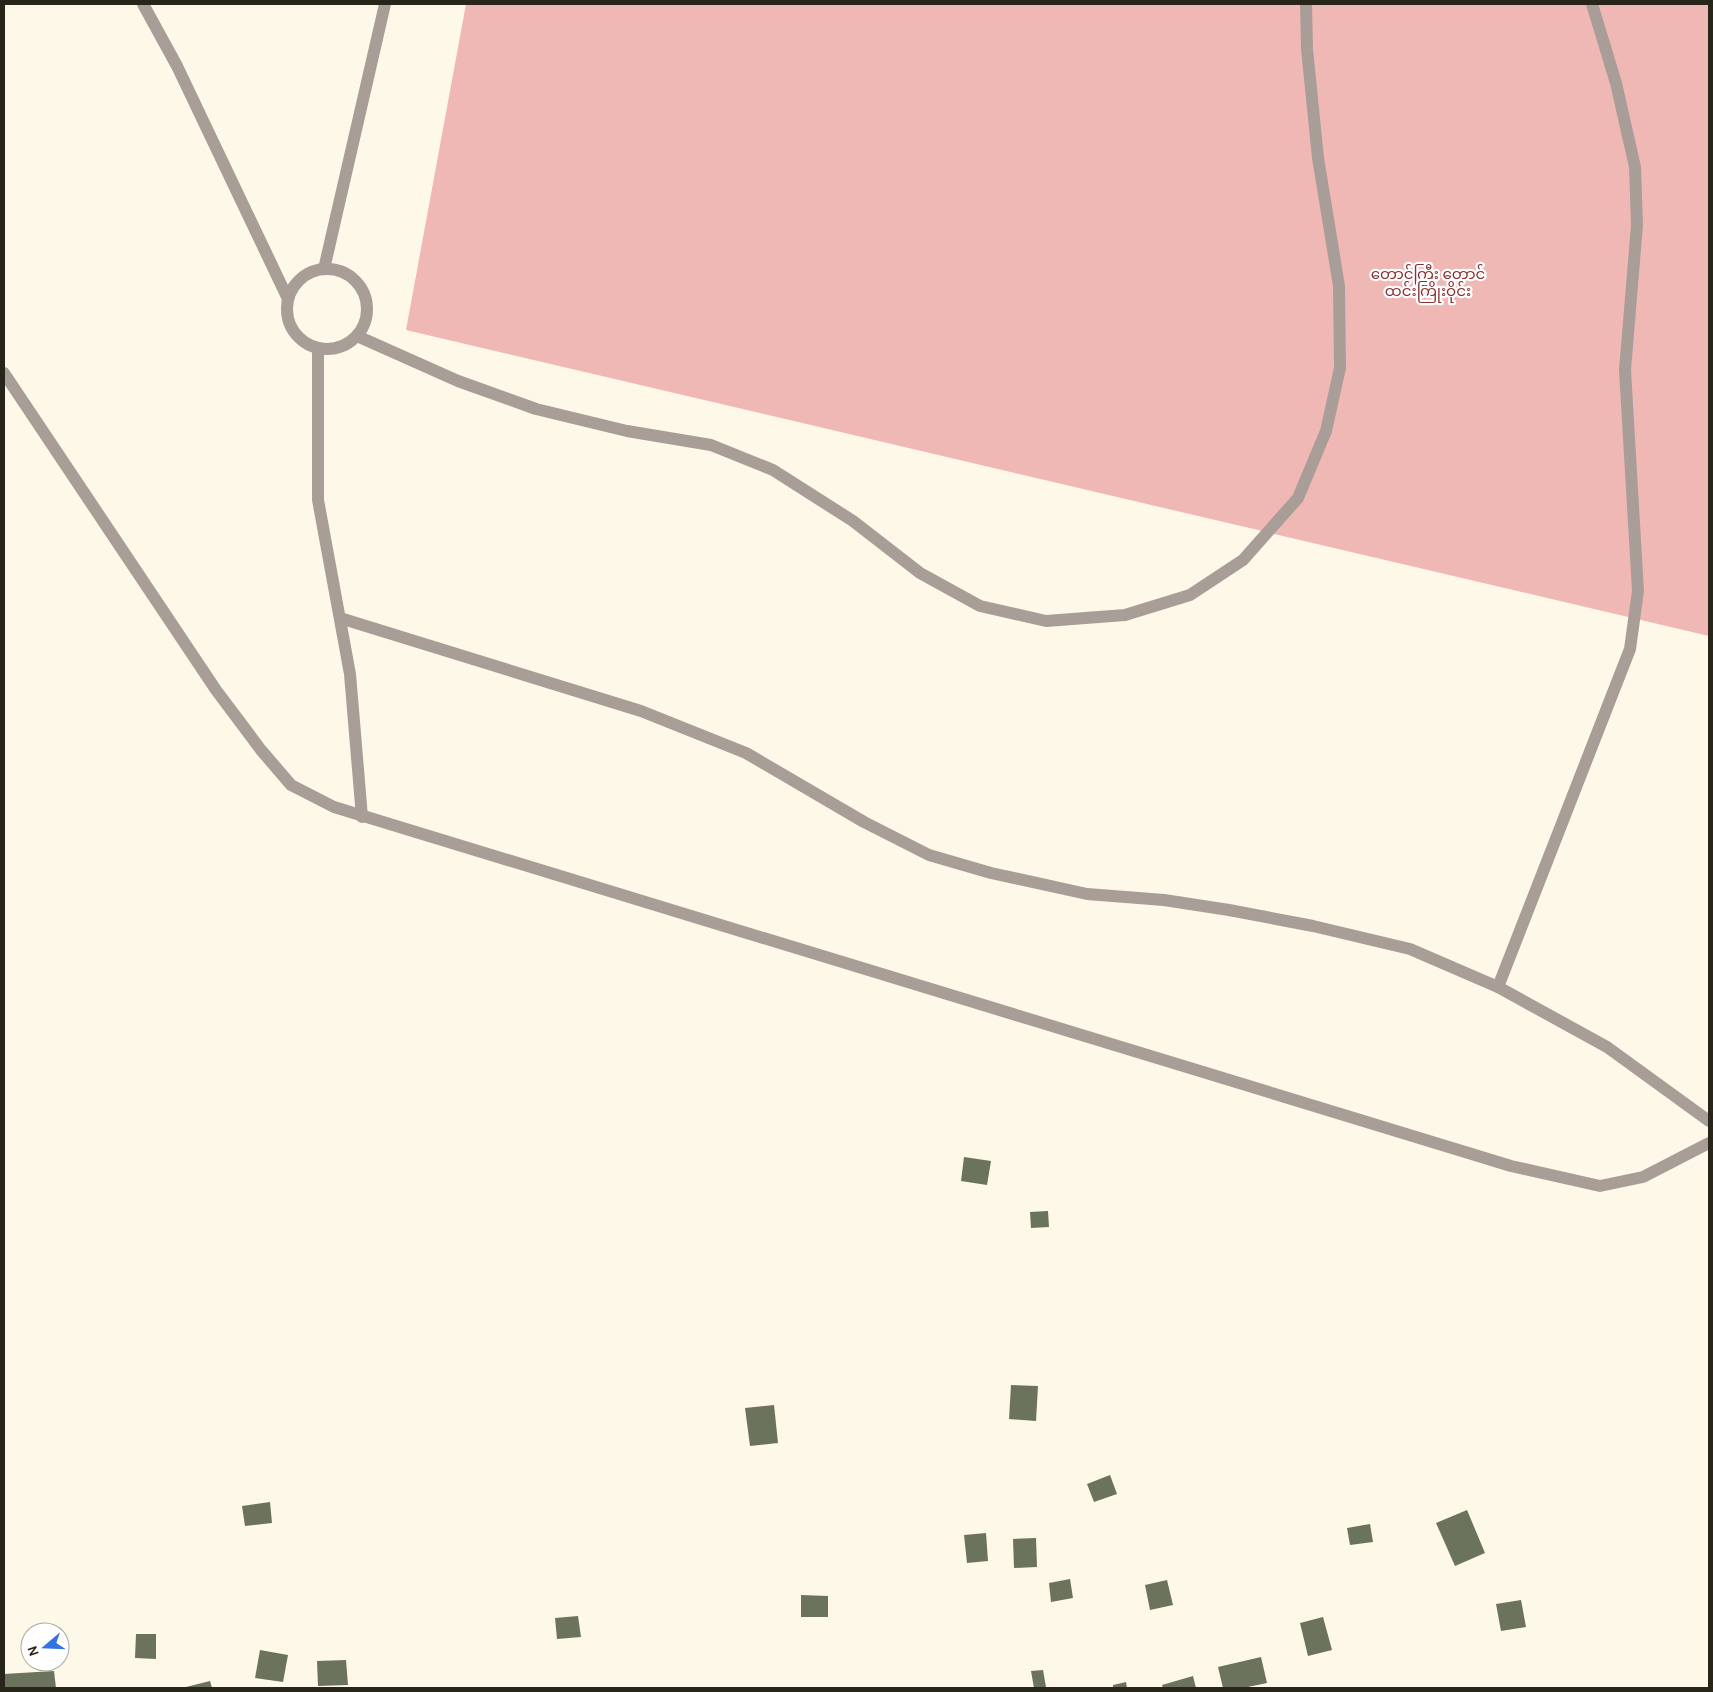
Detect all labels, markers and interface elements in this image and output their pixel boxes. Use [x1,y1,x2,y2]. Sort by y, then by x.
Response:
park label: တောင်ကြီး တောင် ထင်းကြိုးဝိုင်း [1371,264,1485,303]
north arrow [20,1622,70,1672]
text: N [24,1644,43,1659]

